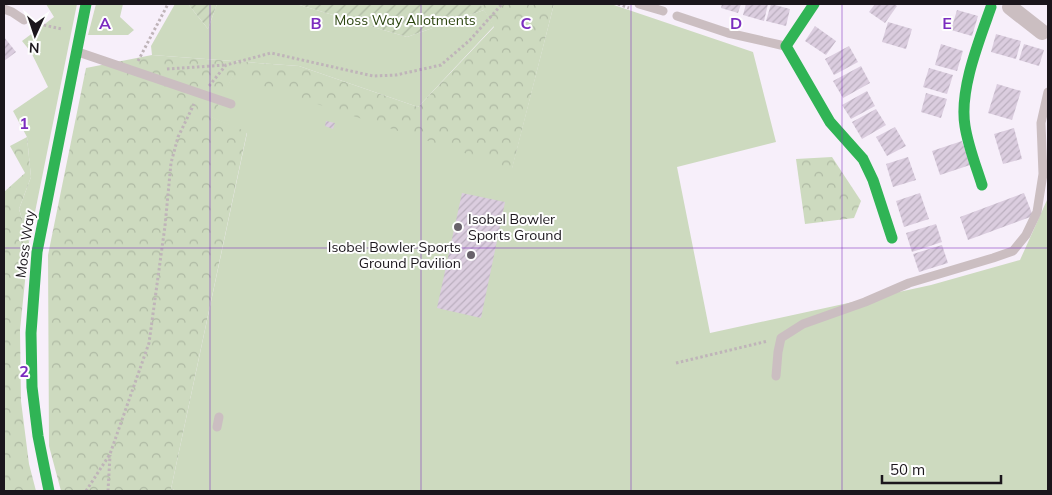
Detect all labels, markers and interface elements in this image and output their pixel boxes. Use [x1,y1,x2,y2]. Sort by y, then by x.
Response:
north arrow [10,10,60,60]
park label: Moss Way Allotments [334,11,476,29]
text: A [99,13,111,33]
text: B [310,13,322,33]
text: C [521,13,532,33]
text: D [730,13,742,33]
text: E [942,13,952,33]
text: N [29,39,40,57]
text: 1 [19,113,29,133]
street label: Moss Way [11,208,39,279]
place label: Isobel Bowler Sports Ground [468,210,562,244]
marker: Isobel Bowler Sports Ground [452,221,464,233]
place label: Isobel Bowler Sports Ground Pavilion [328,238,461,272]
marker: Isobel Bowler Sports Ground Pavilion [465,249,477,261]
text: 2 [19,361,29,381]
scale bar [882,452,1001,484]
text: 50 m [890,460,925,479]

